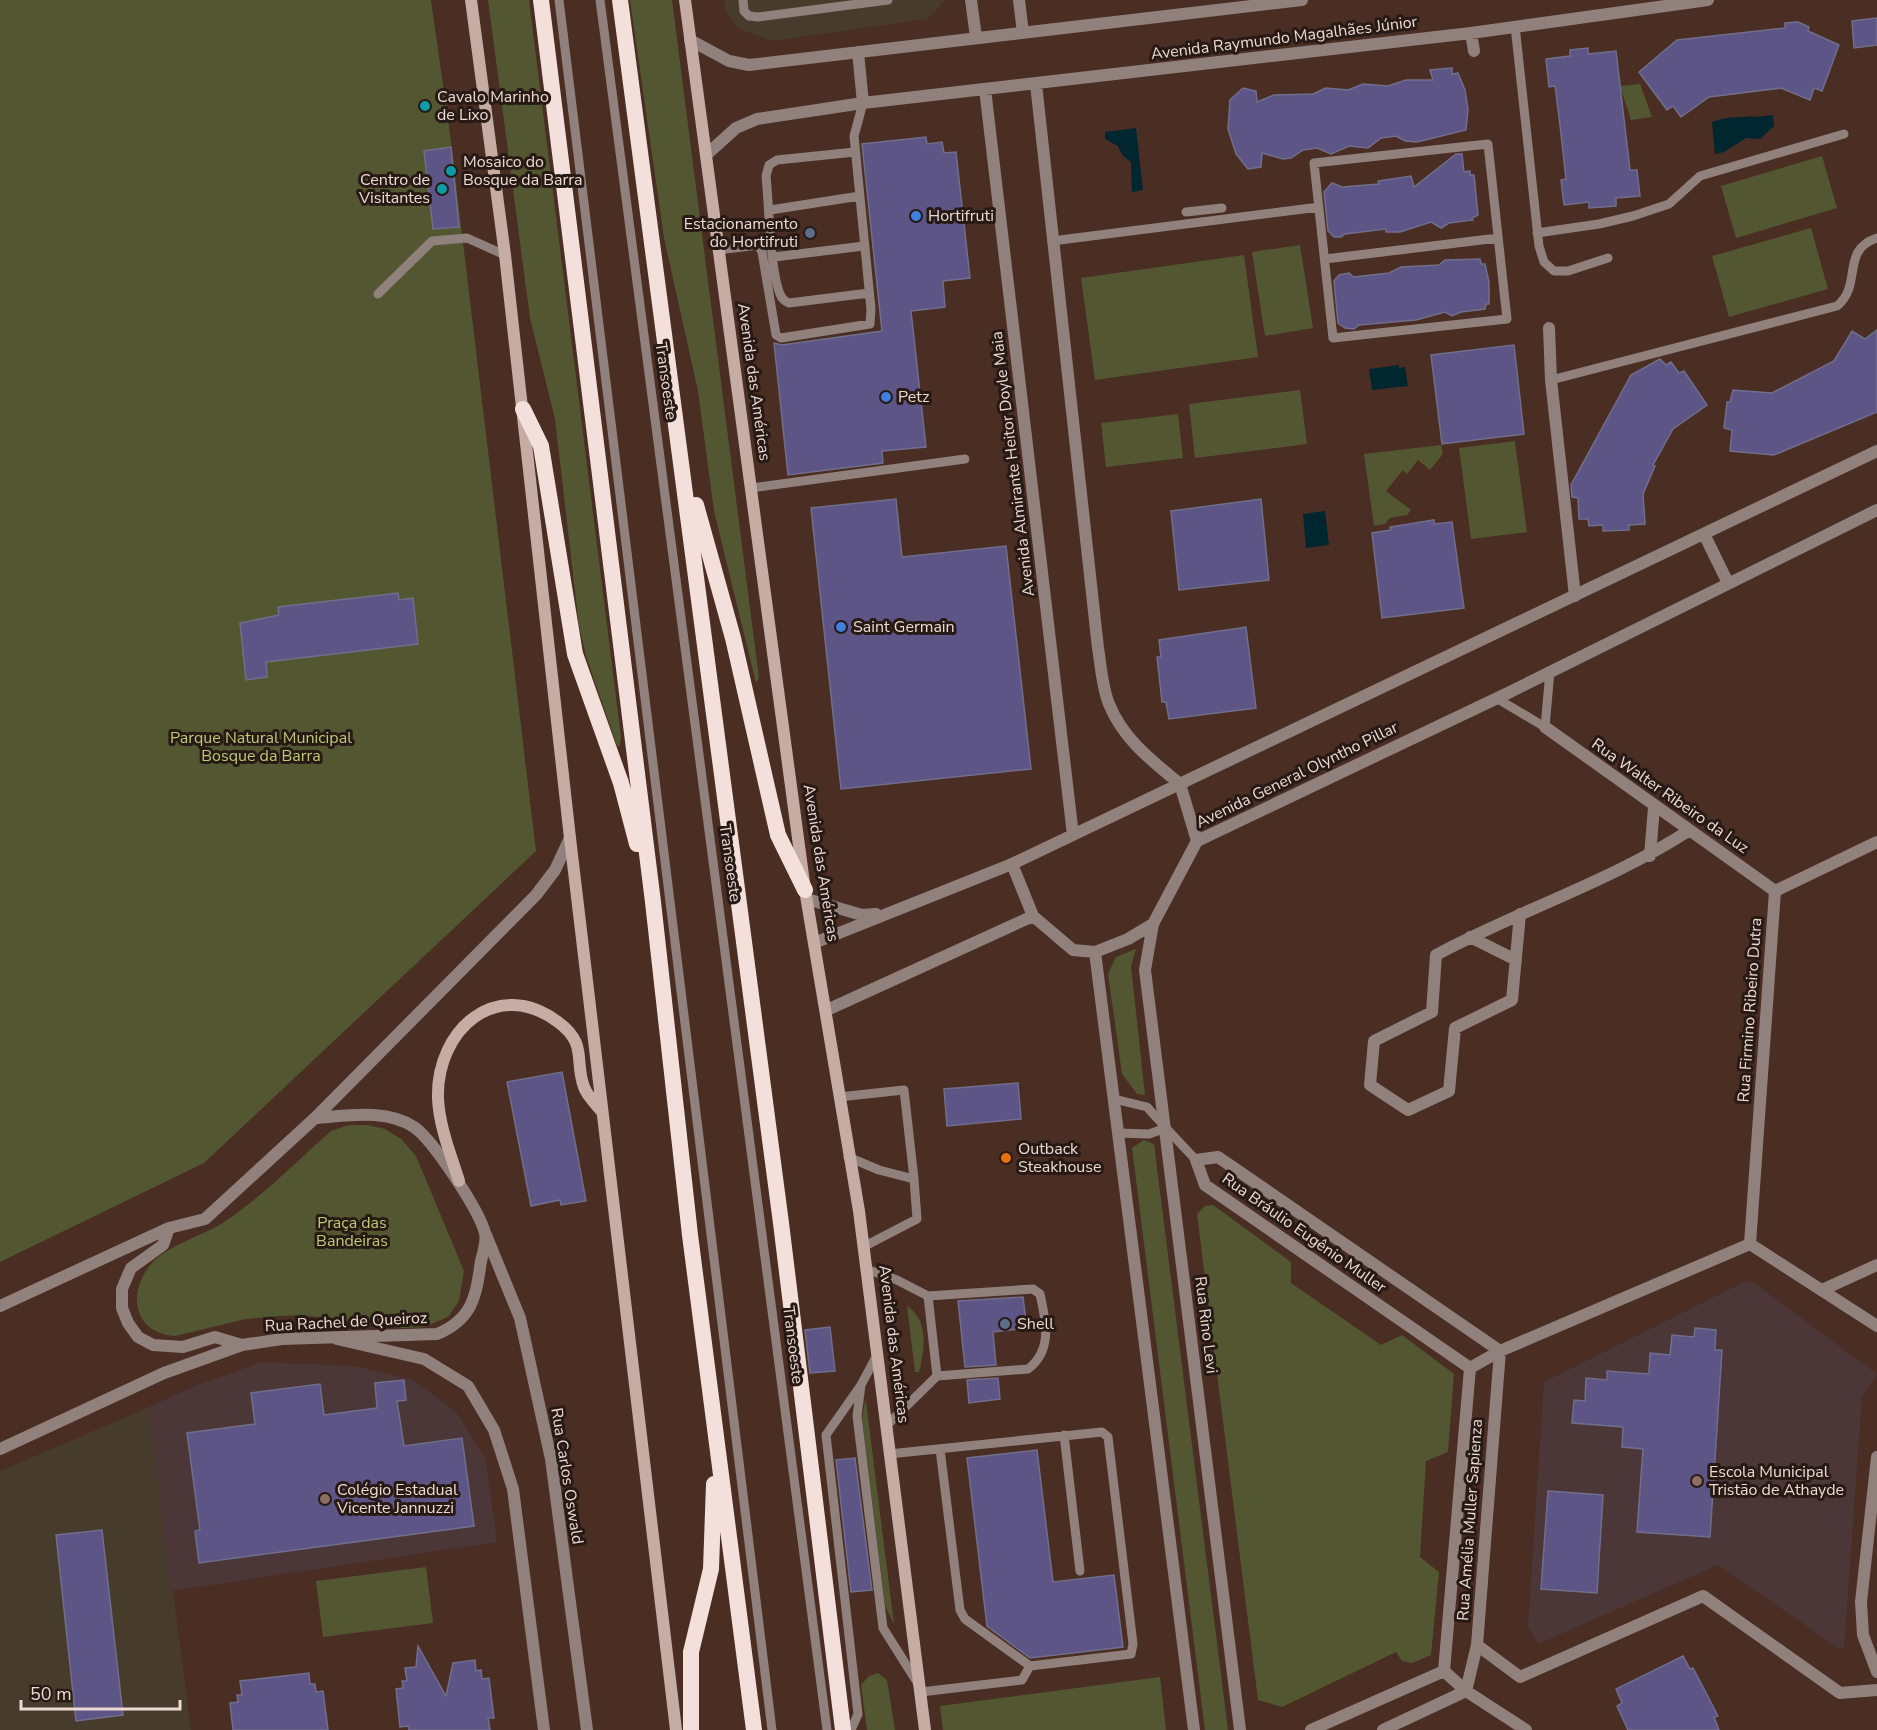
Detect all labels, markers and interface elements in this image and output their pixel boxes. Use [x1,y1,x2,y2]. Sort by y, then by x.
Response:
street label: Avenida Raymundo Magalhães Júnior [1150,11,1419,65]
place label: Cavalo Marinho de Lixo [437,86,549,126]
marker: Cavalo Marinho de Lixo [418,99,432,113]
place label: Mosaico do Bosque da Barra [463,151,582,191]
marker: Mosaico do Bosque da Barra [444,164,458,178]
place label: Centro de Visitantes [358,169,430,209]
marker: Centro de Visitantes [435,182,449,196]
place label: Hortifruti [928,205,994,227]
marker: Hortifruti [909,209,923,223]
place label: Estacionamento do Hortifruti [684,213,798,253]
marker: Estacionamento do Hortifruti [803,226,817,240]
street label: Avenida das Américas [732,302,776,462]
street label: Avenida Almirante Heitor Doyle Maia [986,330,1040,598]
street label: Transoeste [650,341,682,421]
place label: Petz [898,386,929,408]
marker: Petz [879,390,893,404]
place label: Saint Germain [853,616,955,638]
marker: Saint Germain [834,620,848,634]
street label: Avenida General Olyntho Pillar [1192,716,1402,834]
park label: Parque Natural Municipal Bosque da Barra [170,727,352,767]
street label: Rua Walter Ribeiro da Luz [1587,733,1753,859]
street label: Avenida das Américas [798,783,844,943]
street label: Transoeste [714,823,746,903]
street label: Rua Firmino Ribeiro Dutra [1733,917,1767,1103]
place label: Outback Steakhouse [1018,1138,1102,1178]
marker: Outback Steakhouse [999,1151,1013,1165]
street label: Rua Bráulio Eugênio Muller [1217,1168,1391,1298]
park label: Praça das Bandeiras [316,1212,388,1252]
street label: Avenida das Américas [873,1264,915,1424]
street label: Rua Rino Levi [1189,1275,1223,1375]
street label: Transoeste [777,1305,809,1385]
street label: Rua Rachel de Queiroz [264,1307,428,1337]
place label: Shell [1017,1313,1054,1335]
marker: Shell [998,1317,1012,1331]
street label: Rua Carlos Oswald [545,1406,589,1546]
street label: Rua Amélia Muller Sapienza [1452,1418,1488,1622]
place label: Escola Municipal Tristão de Athayde [1709,1461,1844,1501]
marker: Escola Municipal Tristão de Athayde [1690,1474,1704,1488]
place label: Colégio Estadual Vicente Jannuzzi [336,1479,458,1519]
marker: Colégio Estadual Vicente Jannuzzi [318,1492,332,1506]
scale bar [21,1673,180,1711]
text: 50 m [30,1682,72,1706]

